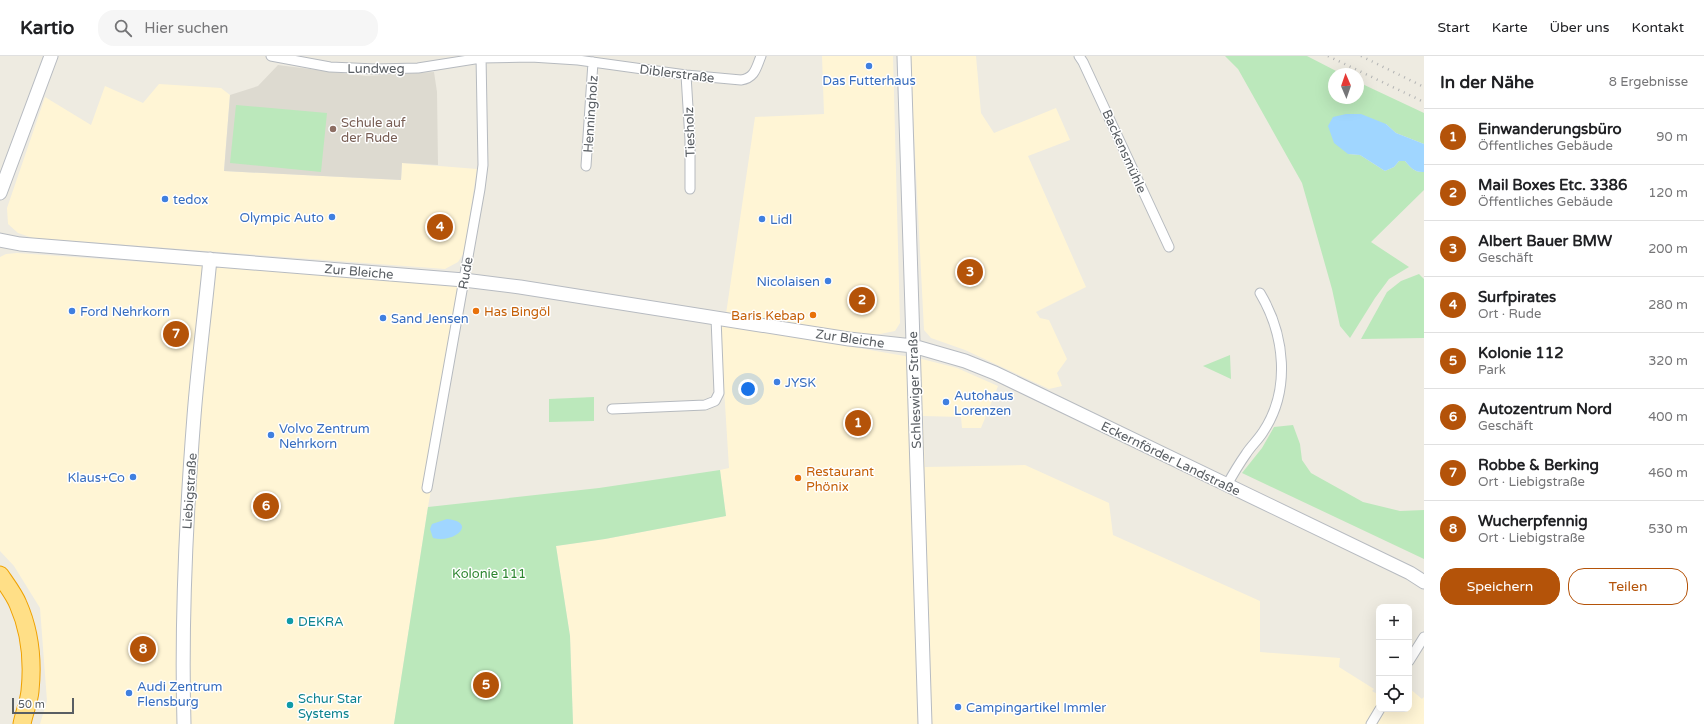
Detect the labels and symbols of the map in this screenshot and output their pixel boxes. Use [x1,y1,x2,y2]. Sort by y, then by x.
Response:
street label: Lundweg [347,61,405,77]
street label: Diblerstraße [639,61,715,87]
marker: Das Futterhaus [864,61,874,71]
north arrow [1328,68,1364,104]
place label: Das Futterhaus [822,73,916,89]
street label: Henningholz [580,75,602,153]
street label: Tiesholz [681,107,699,157]
street label: Backensmühle [1098,107,1150,196]
place label: Schule auf der Rude [341,115,406,146]
marker: Schule auf der Rude [328,124,338,134]
place label: tedox [173,192,208,208]
marker: tedox [160,194,170,204]
place label: Olympic Auto [239,210,324,226]
marker: Olympic Auto [327,212,337,222]
pin: 4 [427,212,453,242]
place label: Lidl [770,212,792,228]
marker: Lidl [757,214,767,224]
street label: Rude [455,256,477,291]
pin: 3 [957,257,983,287]
street label: Zur Bleiche [324,261,394,283]
place label: Nicolaisen [756,274,820,290]
marker: Nicolaisen [823,276,833,286]
pin: 2 [849,285,875,315]
place label: Ford Nehrkorn [80,304,170,320]
place label: Has Bingöl [484,304,550,320]
marker: Ford Nehrkorn [67,306,77,316]
marker: Has Bingöl [471,306,481,316]
place label: Baris Kebap [731,308,805,324]
marker: Baris Kebap [808,310,818,320]
place label: Sand Jensen [391,311,469,327]
marker: Sand Jensen [378,313,388,323]
pin: 7 [163,319,189,349]
street label: Zur Bleiche [814,326,885,352]
street label: Schleswiger Straße [905,331,925,449]
place label: JYSK [785,375,816,391]
marker: JYSK [772,377,782,387]
your location [738,379,758,399]
place label: Autohaus Lorenzen [954,388,1014,419]
marker: Autohaus Lorenzen [941,397,951,407]
pin: 1 [845,408,871,438]
street label: Eckernförder Landstraße [1098,418,1243,500]
place label: Volvo Zentrum Nehrkorn [279,421,370,452]
marker: Volvo Zentrum Nehrkorn [266,430,276,440]
street label: Liebigstraße [179,452,201,530]
place label: Restaurant Phönix [806,464,874,495]
place label: Klaus+Co [68,470,125,486]
marker: Klaus+Co [128,472,138,482]
marker: Restaurant Phönix [793,473,803,483]
pin: 6 [253,491,279,521]
park label: Kolonie 111 [452,566,526,582]
place label: DEKRA [298,614,344,630]
marker: DEKRA [285,616,295,626]
pin: 8 [130,634,156,664]
pin: 5 [473,670,499,700]
place label: Audi Zentrum Flensburg [137,679,222,710]
marker: Audi Zentrum Flensburg [124,688,134,698]
place label: Schur Star Systems [298,691,362,722]
scale bar [12,696,74,715]
marker: Schur Star Systems [285,700,295,710]
place label: Campingartikel Immler [966,700,1106,716]
marker: Campingartikel Immler [953,702,963,712]

